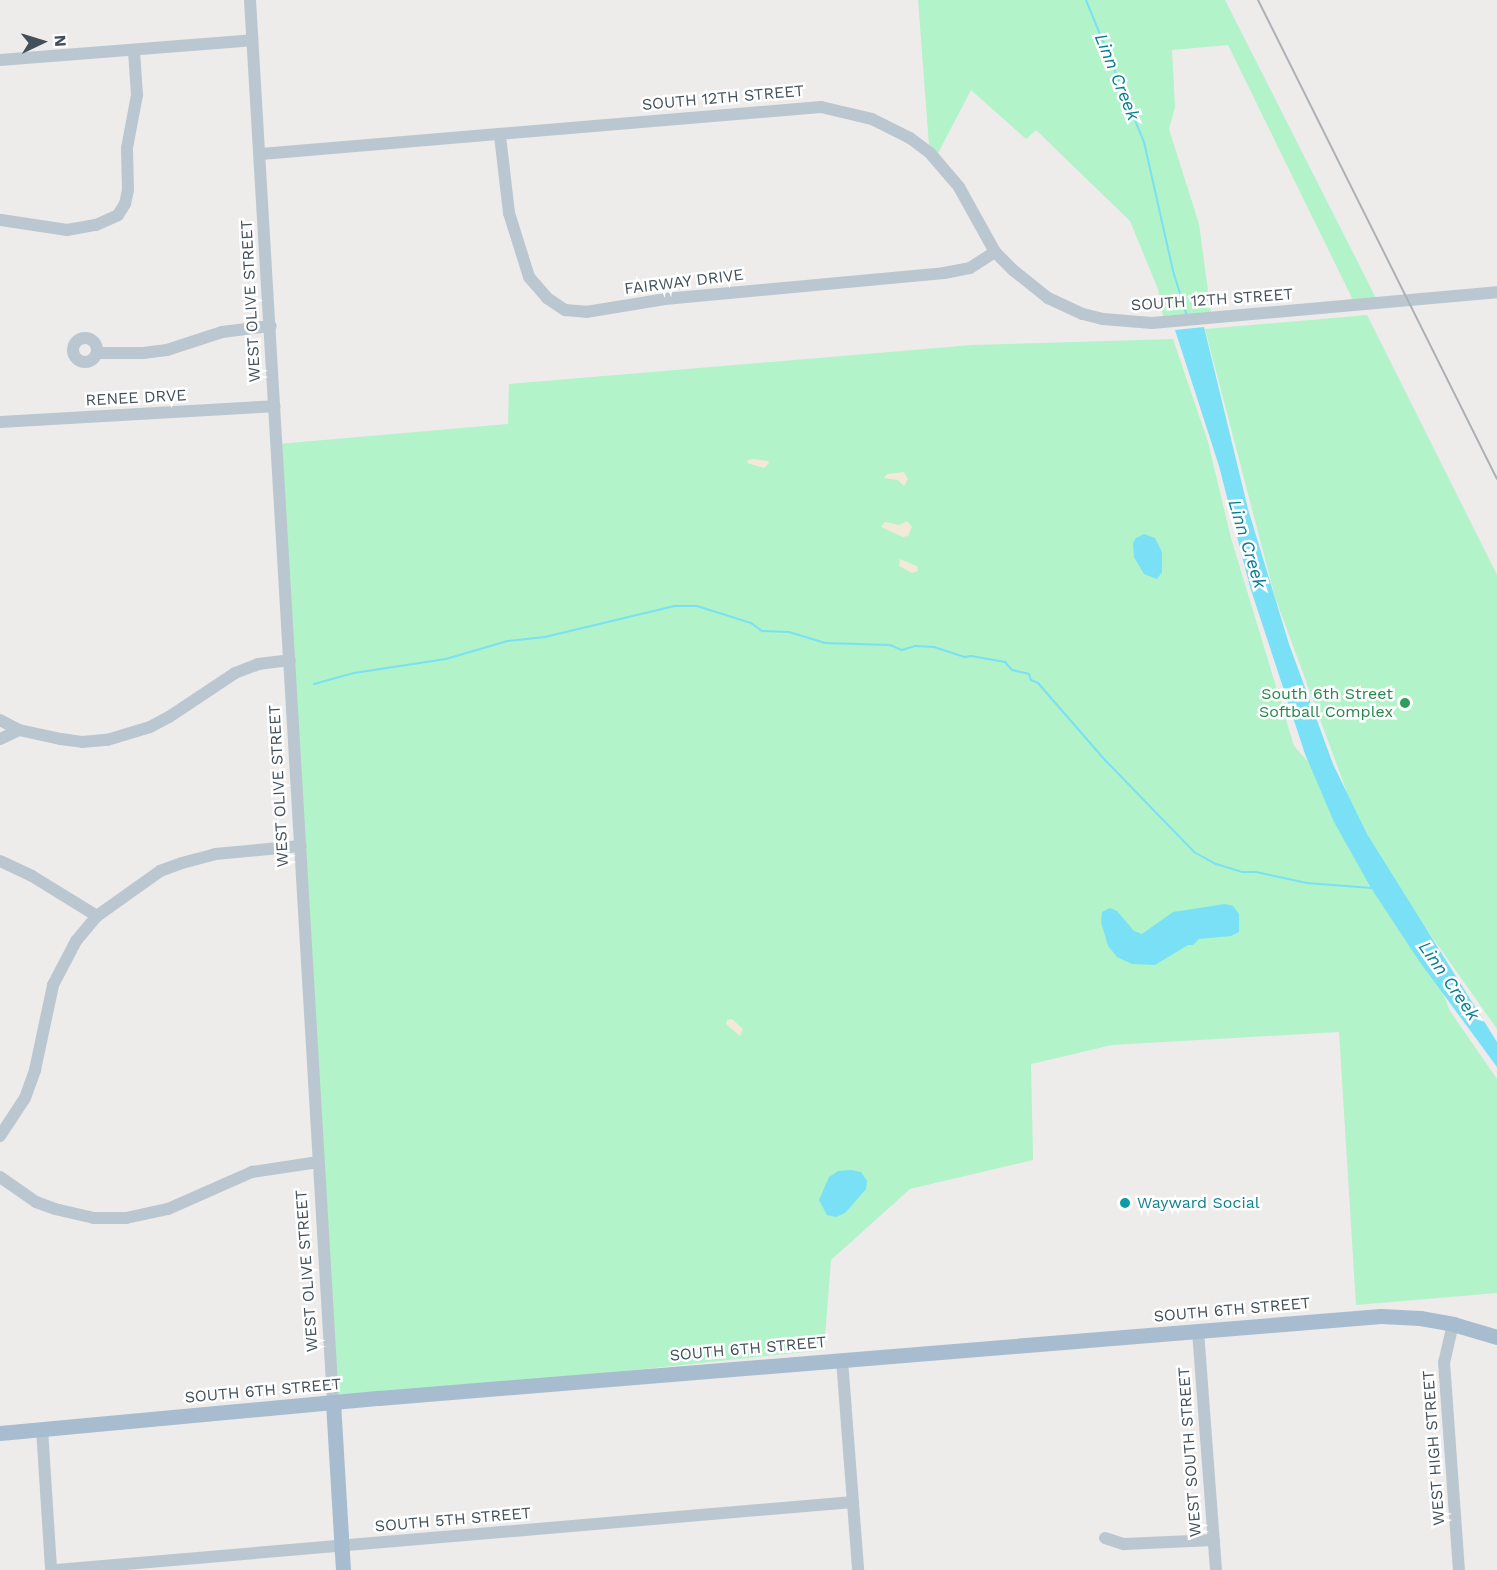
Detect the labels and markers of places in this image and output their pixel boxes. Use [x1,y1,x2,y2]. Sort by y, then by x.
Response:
place label: South 6th Street Softball Complex [1259,684,1393,722]
marker: South 6th Street Softball Complex [1398,696,1412,710]
place label: Wayward Social [1137,1193,1260,1213]
marker: Wayward Social [1118,1196,1132,1210]

